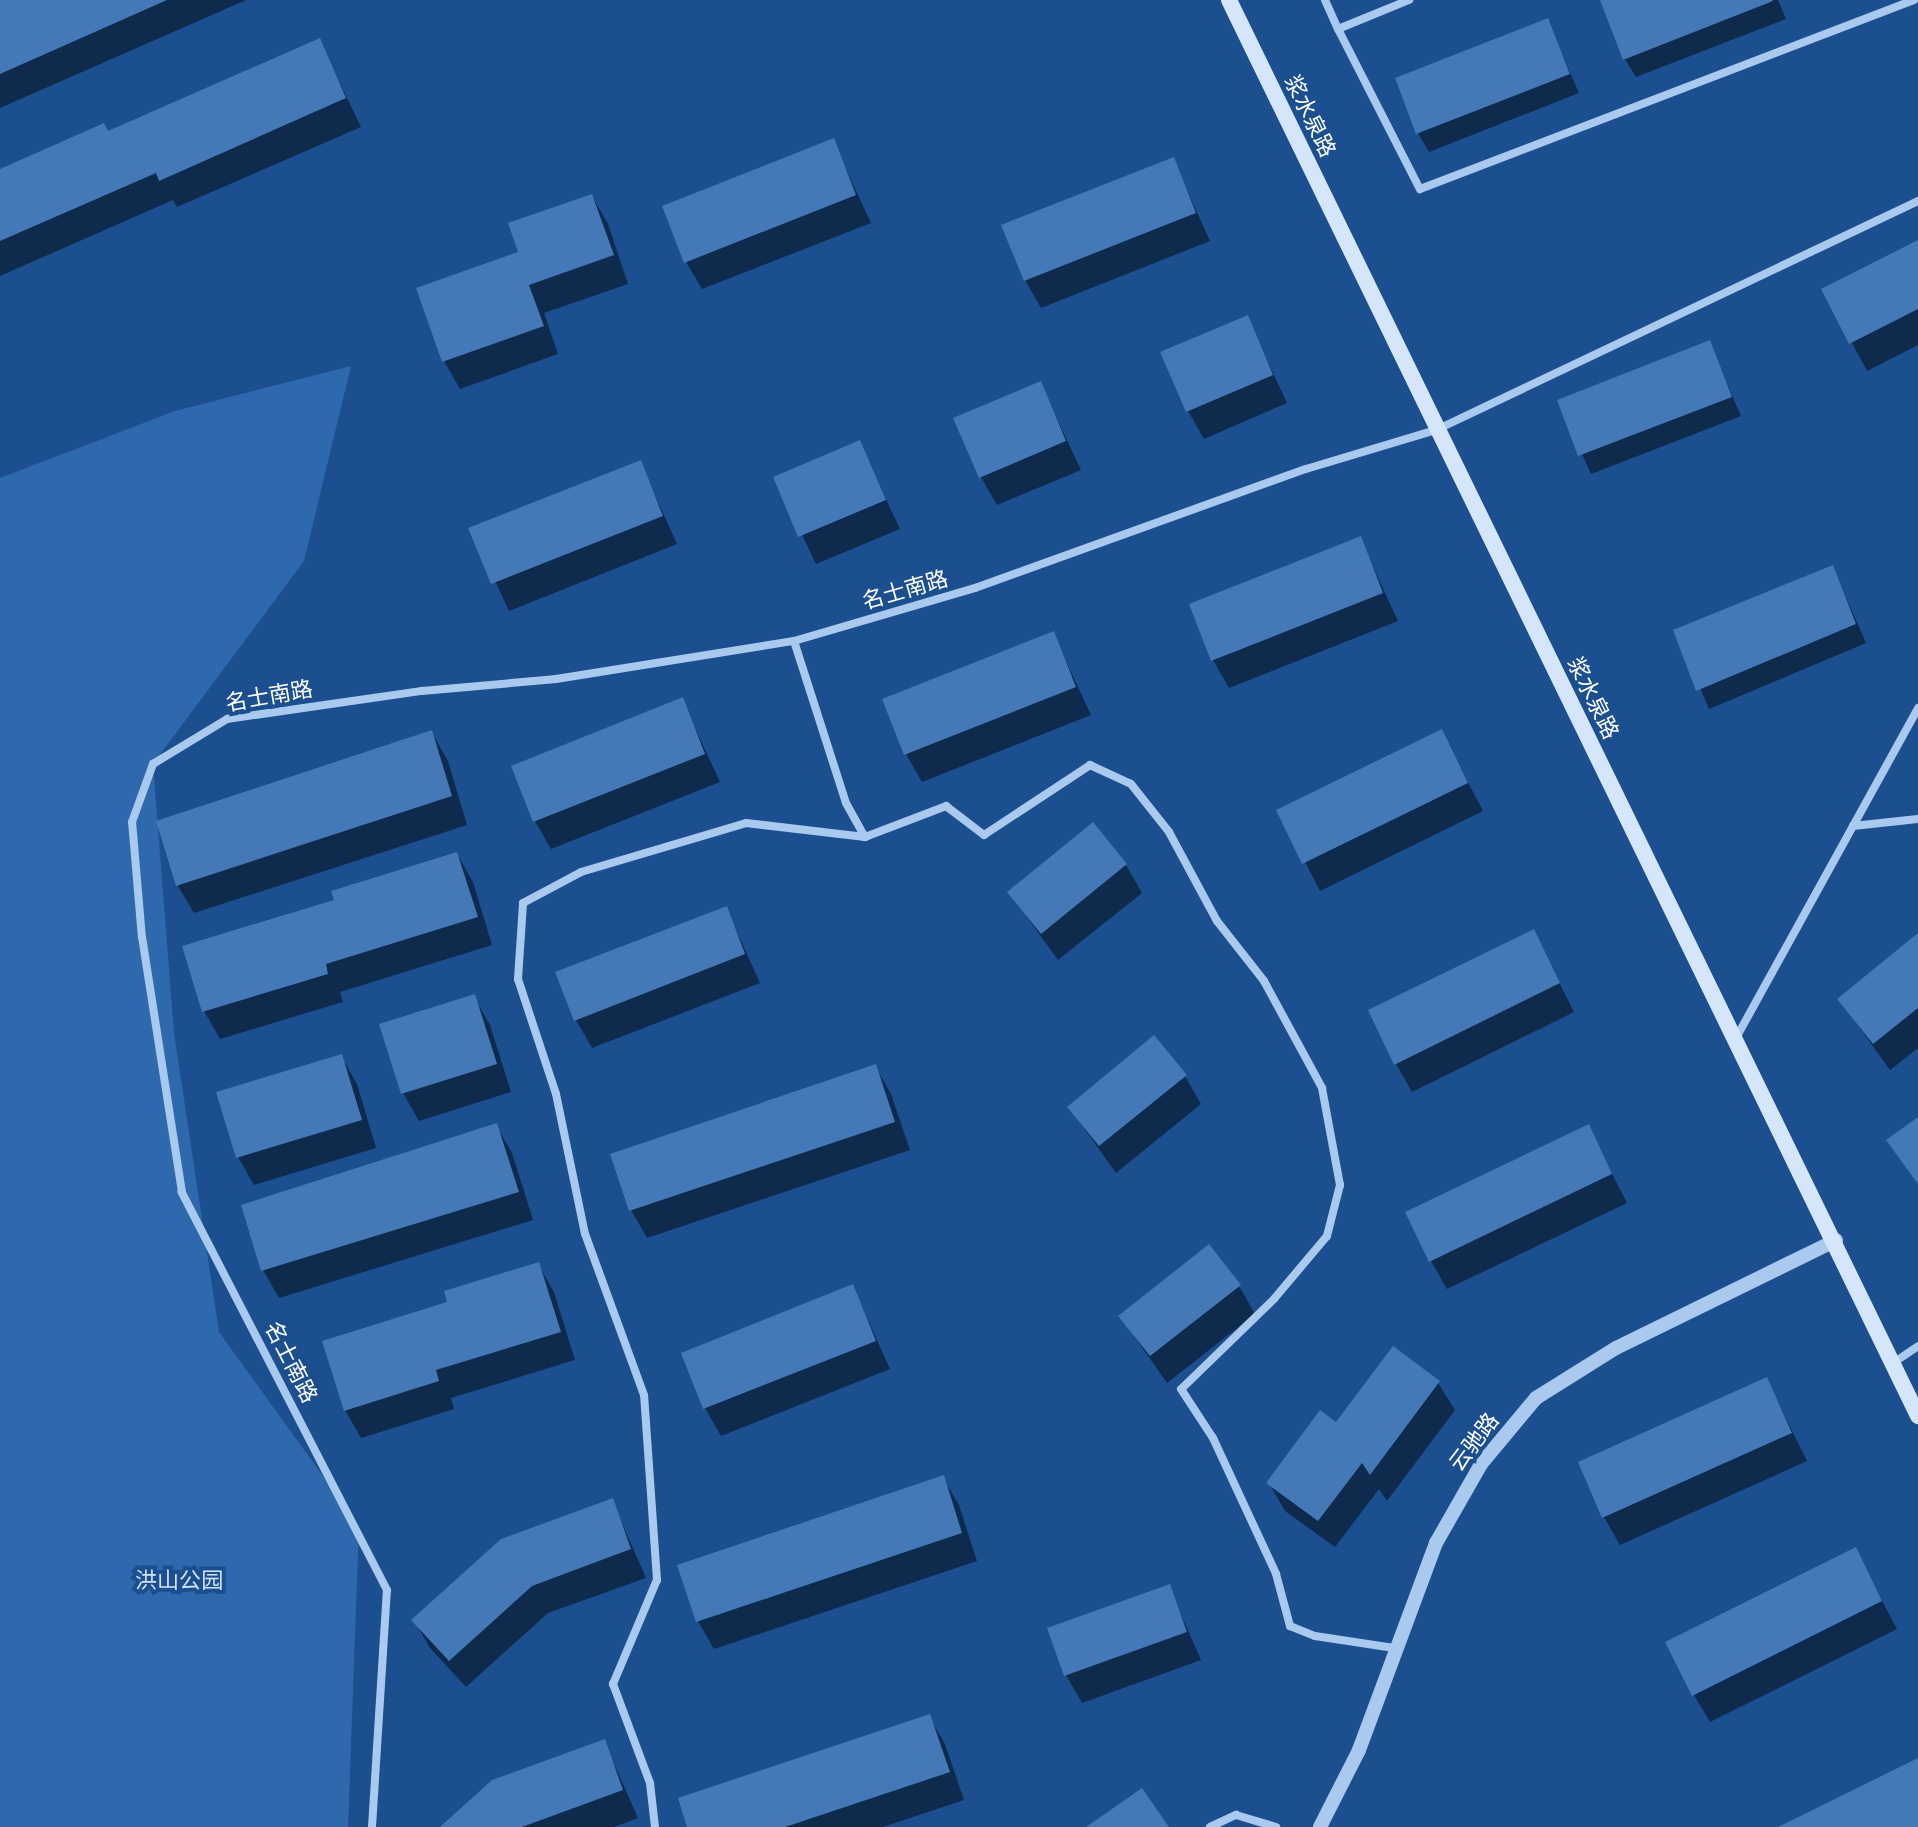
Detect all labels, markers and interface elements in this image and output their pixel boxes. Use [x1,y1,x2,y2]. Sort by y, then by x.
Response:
street label: 浆水泉路 [1279,71,1341,161]
street label: 名士南路 [859,565,951,615]
street label: 浆水泉路 [1562,653,1624,743]
street label: 名士南路 [223,675,315,717]
street label: 名士南路 [259,1317,323,1407]
street label: 云驰路 [1444,1408,1504,1476]
park label: 洪山公园 [135,1568,223,1594]

